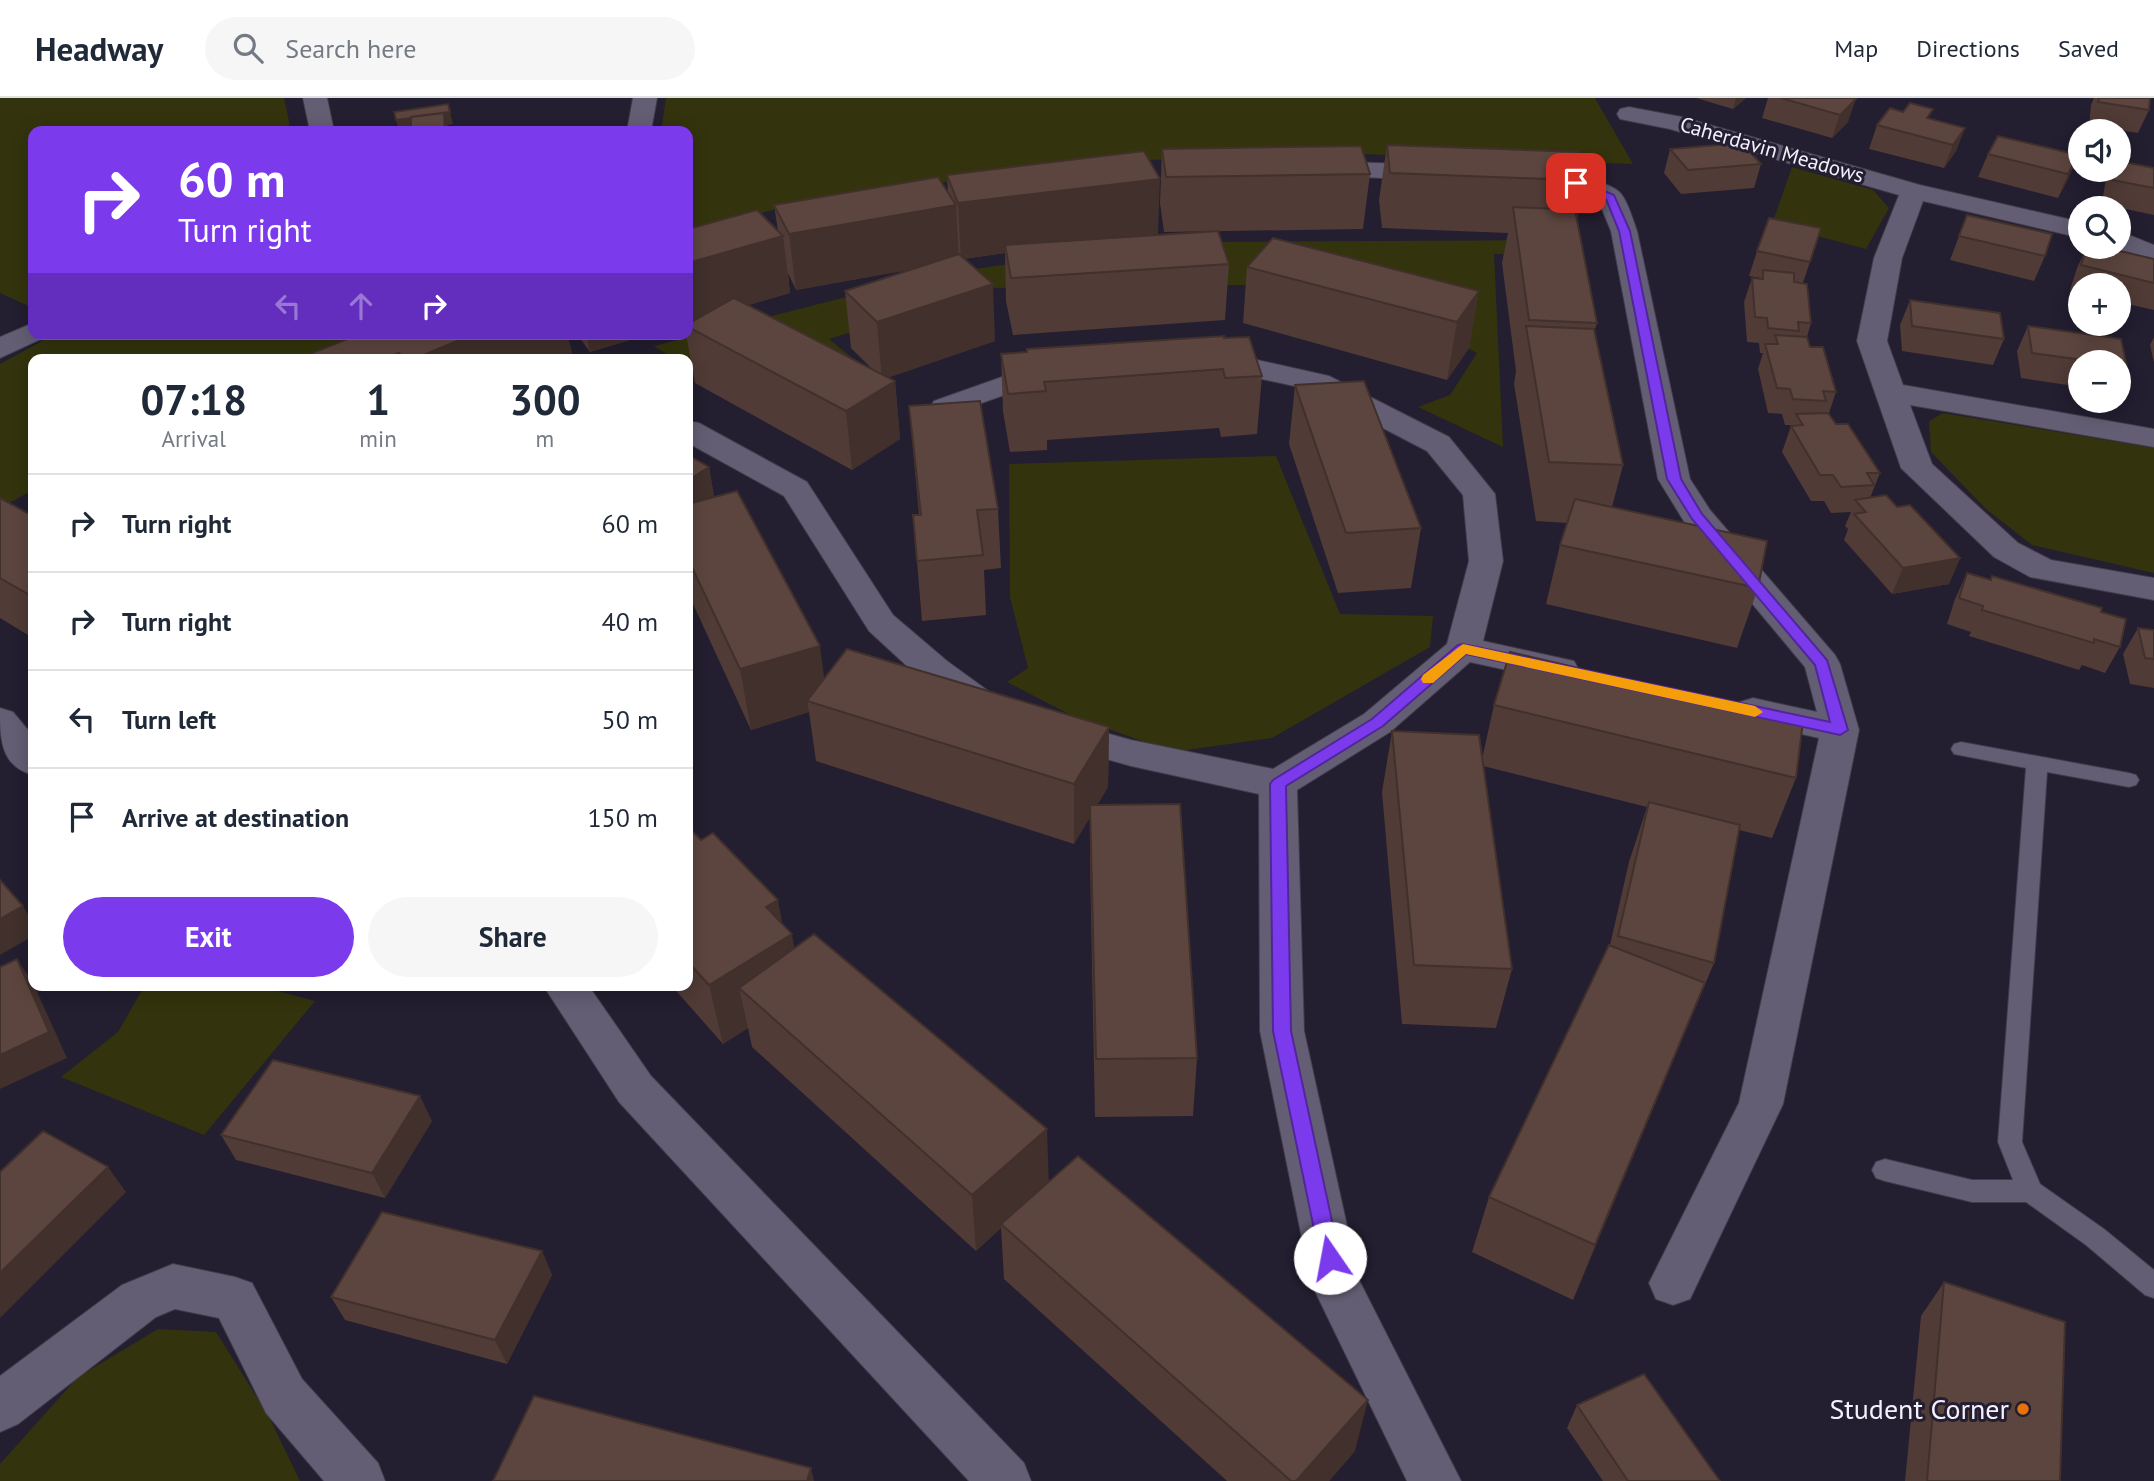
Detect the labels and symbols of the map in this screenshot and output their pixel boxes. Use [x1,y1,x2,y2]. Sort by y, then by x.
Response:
street label: Caherdavin Meadows [1677,110,1867,189]
pin [1546,153,1606,213]
position arrow [1293,1221,1367,1295]
place label: Student Corner [1829,1390,2009,1427]
marker: Student Corner [2015,1401,2031,1417]

